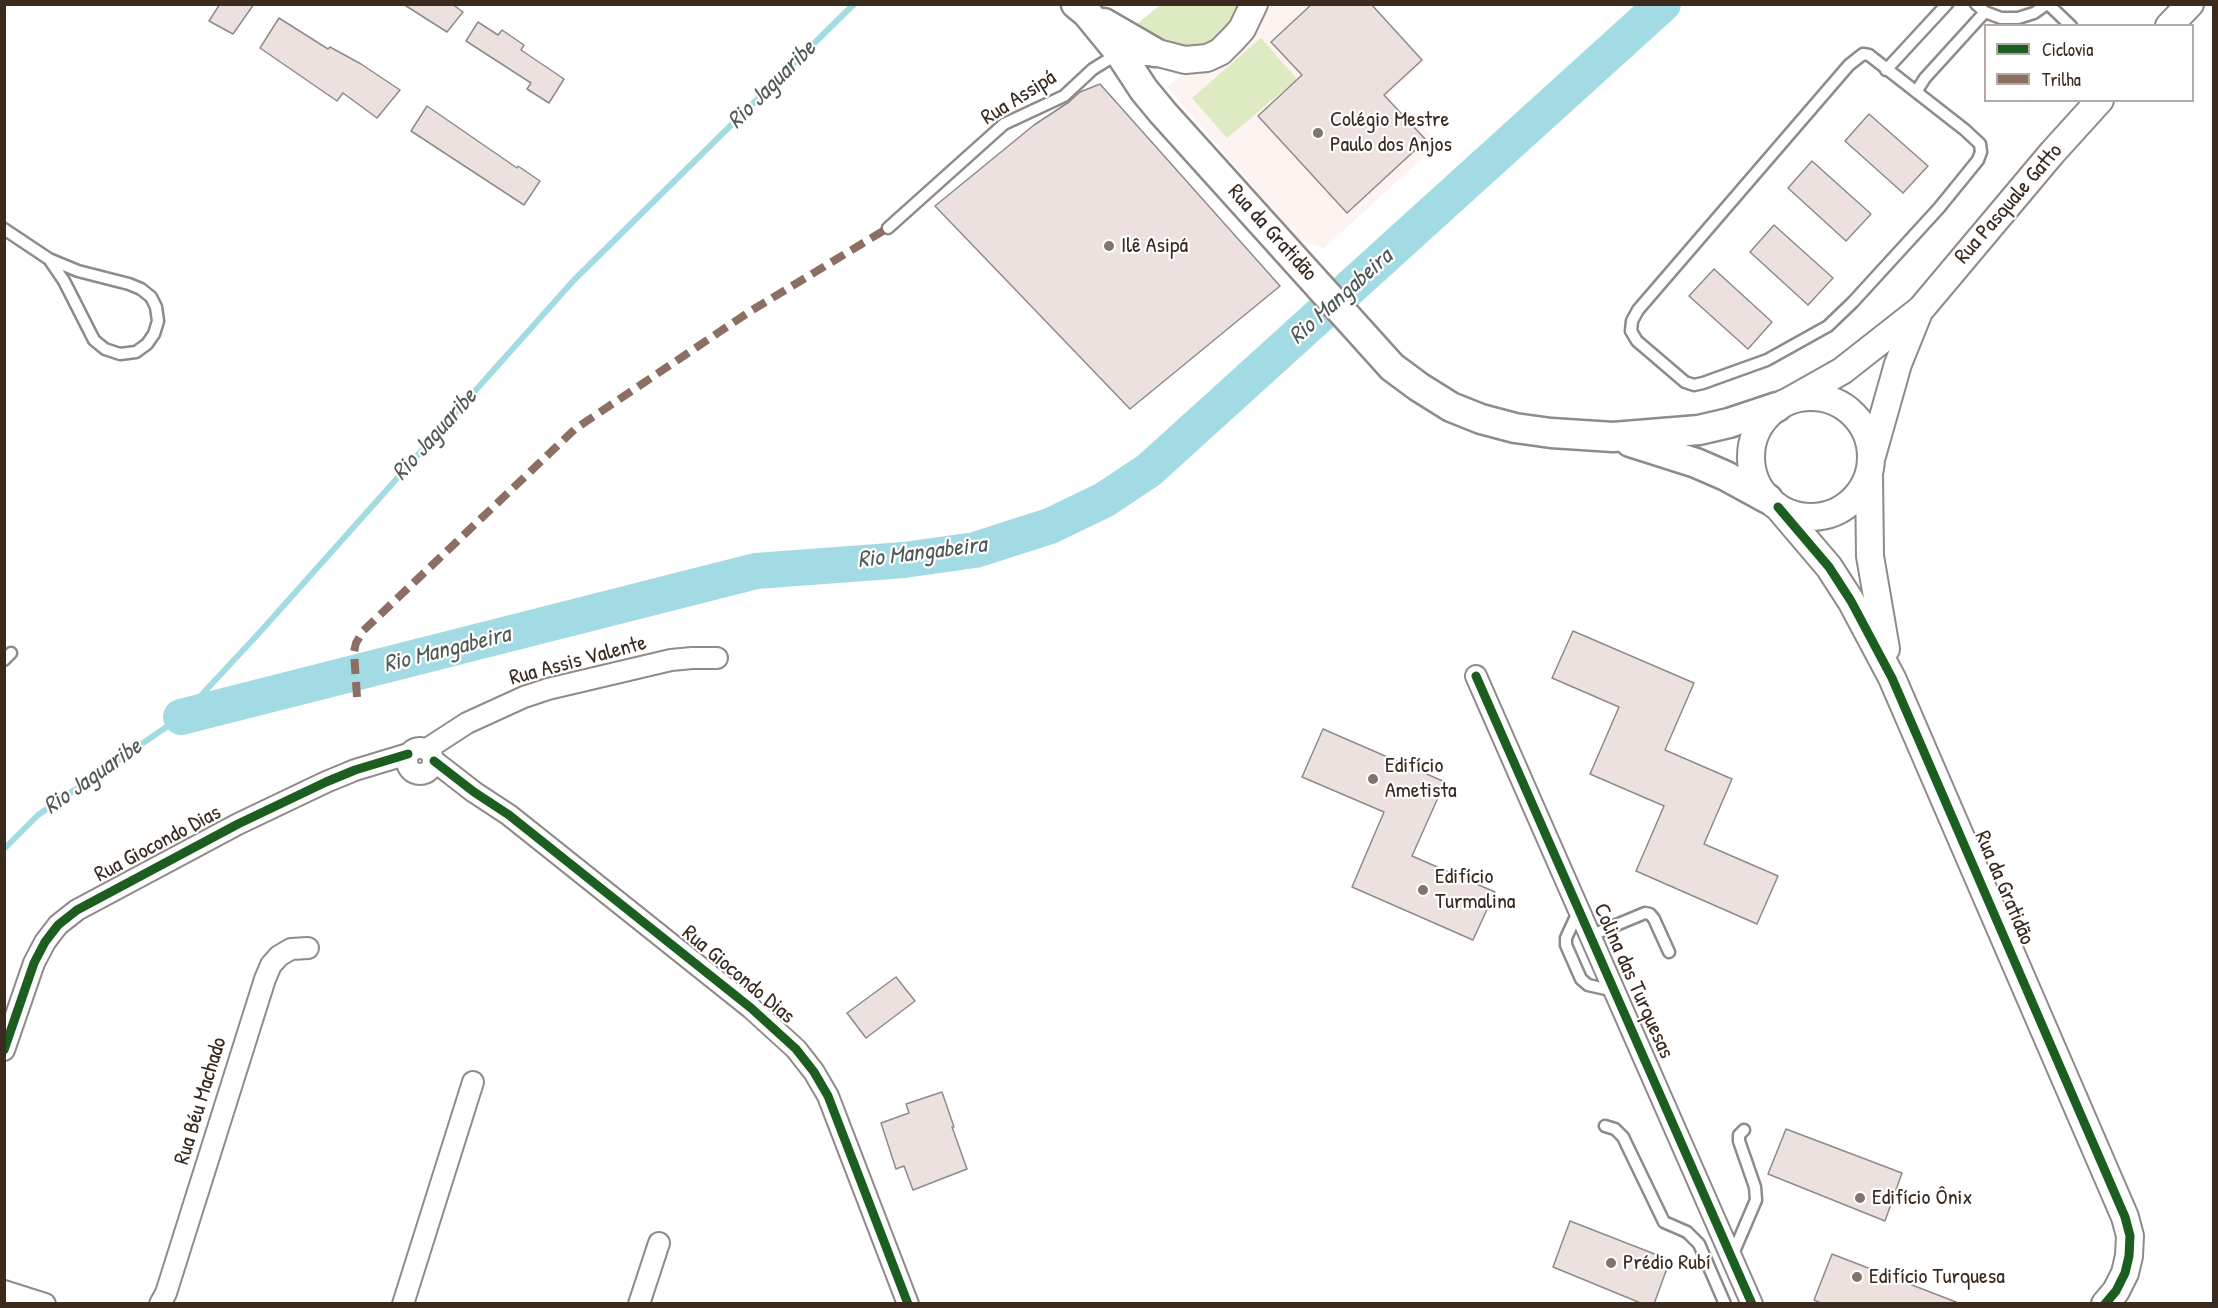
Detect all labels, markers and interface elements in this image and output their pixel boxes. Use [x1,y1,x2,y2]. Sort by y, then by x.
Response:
legend [1984,24,2194,102]
water label: Rio Jaguaribe [722,35,822,135]
text: Ciclovia [2042,37,2093,62]
street label: Rua Assipá [977,65,1061,131]
text: Trilha [2042,67,2081,92]
place label: Colégio Mestre Paulo dos Anjos [1330,107,1452,158]
marker: Colégio Mestre Paulo dos Anjos [1311,126,1325,140]
street label: Rua Pasquale Gatto [1950,139,2068,269]
street label: Rua da Gratidão [1222,179,1322,287]
place label: Ilê Asipá [1121,233,1188,259]
marker: Ilê Asipá [1102,239,1116,253]
water label: Rio Mangabeira [1283,243,1399,351]
water label: Rio Jaguaribe [386,383,484,487]
water label: Rio Mangabeira [856,531,988,575]
water label: Rio Mangabeira [381,620,513,680]
street label: Rua Assis Valente [507,630,649,692]
water label: Rio Jaguaribe [38,733,148,821]
place label: Edifício Ametista [1385,753,1457,804]
marker: Edifício Ametista [1366,772,1380,786]
street label: Rua Giocondo Dias [90,800,226,888]
street label: Rua da Gratidão [1968,827,2040,949]
place label: Edifício Turmalina [1435,864,1515,915]
marker: Edifício Turmalina [1416,883,1430,897]
street label: Colina das Turquesas [1587,899,1679,1063]
street label: Rua Giocondo Dias [676,920,800,1030]
street label: Rua Béu Machado [169,1034,233,1168]
place label: Edifício Ônix [1872,1185,1972,1211]
marker: Edifício Ônix [1853,1191,1867,1205]
place label: Prédio Rubí [1623,1250,1711,1276]
marker: Prédio Rubí [1604,1256,1618,1270]
place label: Edifício Turquesa [1869,1264,2005,1290]
marker: Edifício Turquesa [1850,1270,1864,1284]

